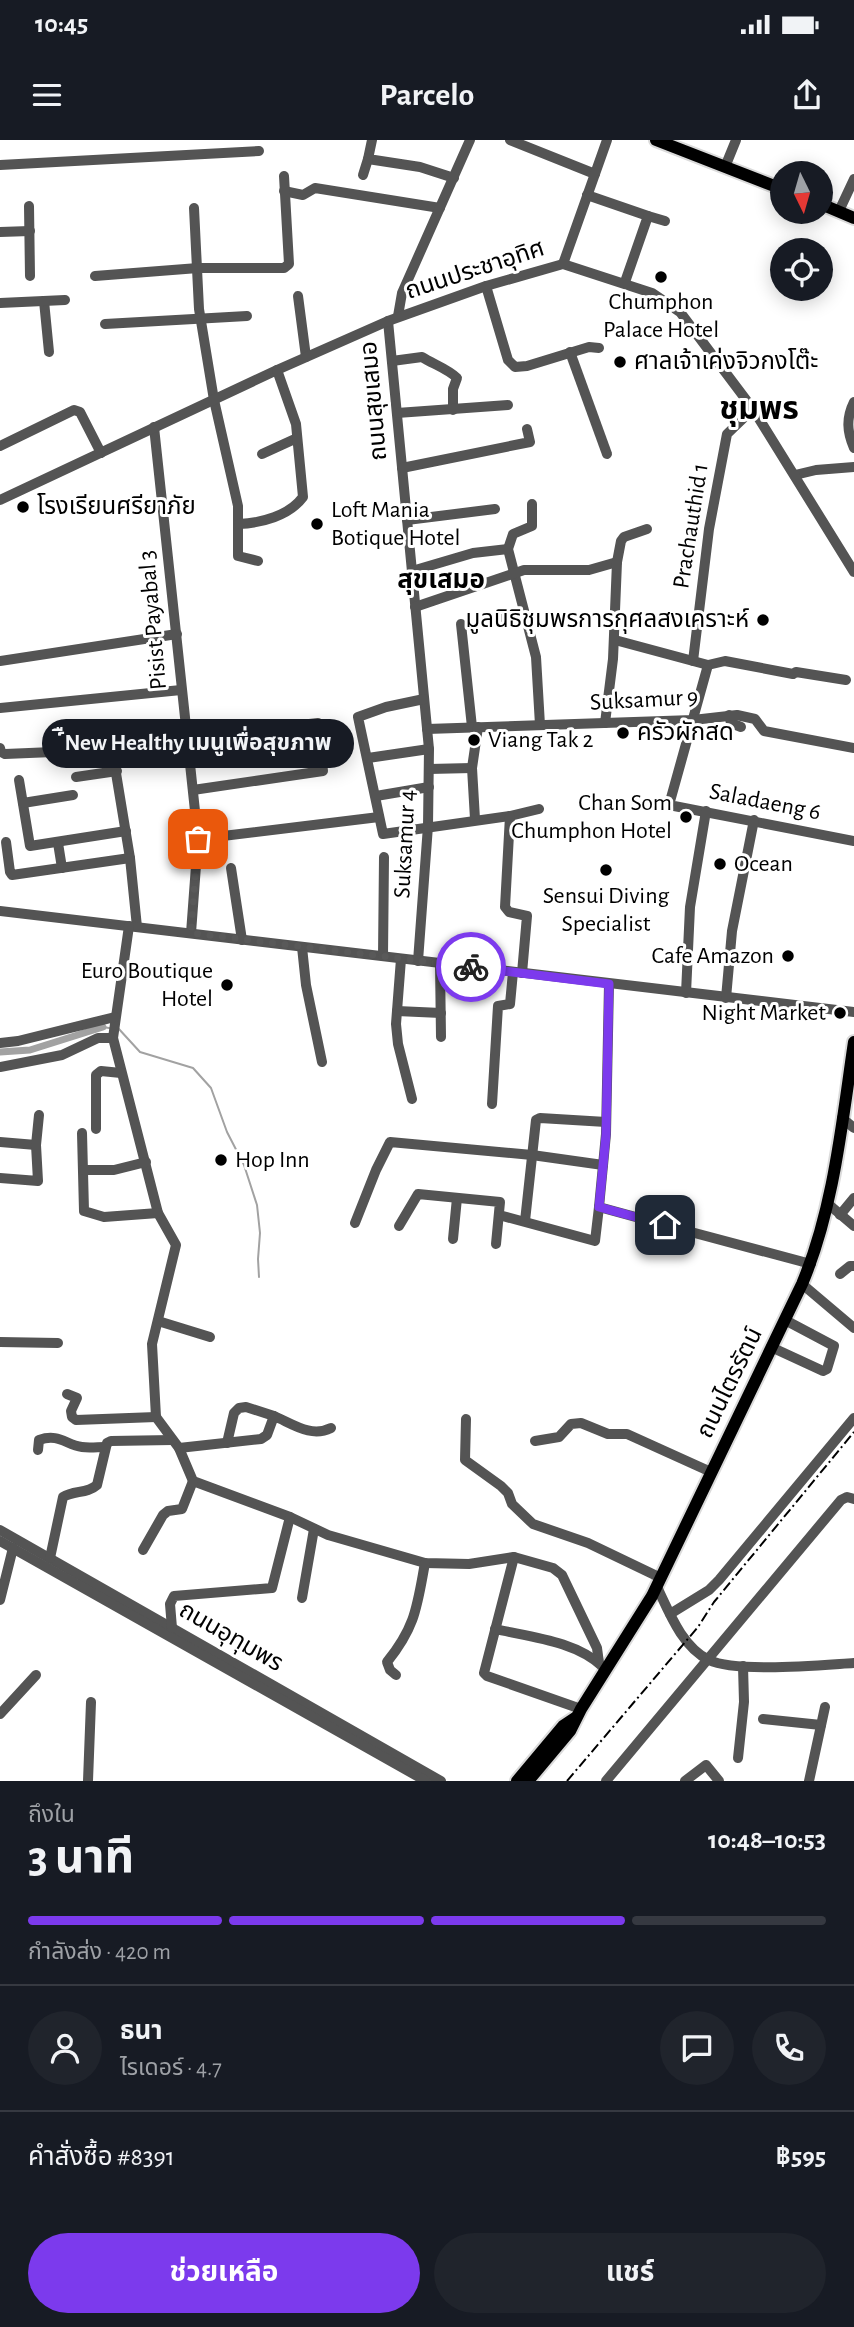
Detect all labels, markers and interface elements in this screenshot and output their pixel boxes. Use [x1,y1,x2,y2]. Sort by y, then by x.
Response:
text: 10:45 [35,11,88,37]
icon: menu [28,76,66,114]
icon: share [788,76,826,114]
text: Parcelo [380,79,474,111]
north arrow [770,161,833,224]
map controls [770,161,833,301]
street label: ถนนประชาอุทิศ [403,236,548,306]
button: locate [770,238,833,301]
marker: Chumphon Palace Hotel [653,269,669,285]
place label: Chumphon Palace Hotel [603,290,719,342]
street label: ถนนสุขเสมอ [357,340,393,462]
place label: ศาลเจ้าเค่งจิวกงโต๊ะ [634,347,818,374]
marker: ศาลเจ้าเค่งจิวกงโต๊ะ [612,354,628,370]
district label: ชุมพร [719,393,799,427]
street label: Prachauthid 1 [669,462,713,590]
place label: โรงเรียนศรียาภัย [37,493,196,519]
place label: Loft Mania Botique Hotel [331,498,460,550]
marker: โรงเรียนศรียาภัย [15,499,31,515]
marker: Loft Mania Botique Hotel [309,516,325,532]
street label: Pisist Payabal 3 [135,549,171,691]
district label: สุขเสมอ [397,567,485,595]
place label: มูลนิธิชุมพรการกุศลสงเคราะห์ [466,608,750,634]
marker: มูลนิธิชุมพรการกุศลสงเคราะห์ [755,612,771,628]
street label: Suksamur 9 [589,685,699,715]
callout: ์ืNew Healthy เมนูเพื่อสุขภาพ [42,720,354,769]
place label: ครัวผักสด [637,720,734,745]
marker: ครัวผักสด [615,725,631,741]
place label: Viang Tak 2 [488,728,593,752]
text: ์ืNew Healthy เมนูเพื่อสุขภาพ [64,732,332,755]
marker: Viang Tak 2 [466,732,482,748]
street label: Saladaeng 6 [707,779,823,825]
street label: Suksamur 4 [390,789,420,899]
place label: Chan Som Chumphon Hotel [511,791,672,843]
pin [168,809,228,869]
marker: Chan Som Chumphon Hotel [678,809,694,825]
icon: bag [179,820,217,858]
place label: Ocean [734,852,793,876]
marker: Ocean [712,856,728,872]
marker: Sensui Diving Specialist [598,862,614,878]
place label: Sensui Diving Specialist [543,884,670,936]
courier [436,932,506,1002]
place label: Cafe Amazon [651,944,774,968]
icon: bike [452,948,490,986]
marker: Cafe Amazon [780,948,796,964]
place label: Euro Boutique Hotel [81,959,213,1011]
marker: Euro Boutique Hotel [219,977,235,993]
place label: Night Market [701,1001,826,1025]
marker: Night Market [832,1005,848,1021]
place label: Hop Inn [235,1148,310,1172]
marker: Hop Inn [213,1152,229,1168]
pin [635,1195,695,1255]
icon: home [646,1206,684,1244]
street label: ถนนไตรรัตน์ [691,1323,767,1442]
street label: ถนนอุทุมพร [174,1598,287,1678]
text: ถึงใน [28,1804,75,1827]
text: 10:48–10:53 [708,1827,826,1853]
text: 3 นาที [28,1835,134,1881]
text: กำลังส่ง · 420 m [28,1941,171,1964]
button: person [28,2011,102,2085]
button: chat [660,2011,734,2085]
button: phone [752,2011,826,2085]
text: ธนา [120,2018,163,2044]
text: ไรเดอร์ · 4.7 [120,2057,222,2080]
text: คำสั่งซื้อ #8391 [28,2144,175,2170]
text: ฿595 [776,2144,826,2170]
button: ช่วยเหลือ [28,2233,420,2313]
button: แชร์ [434,2233,826,2313]

